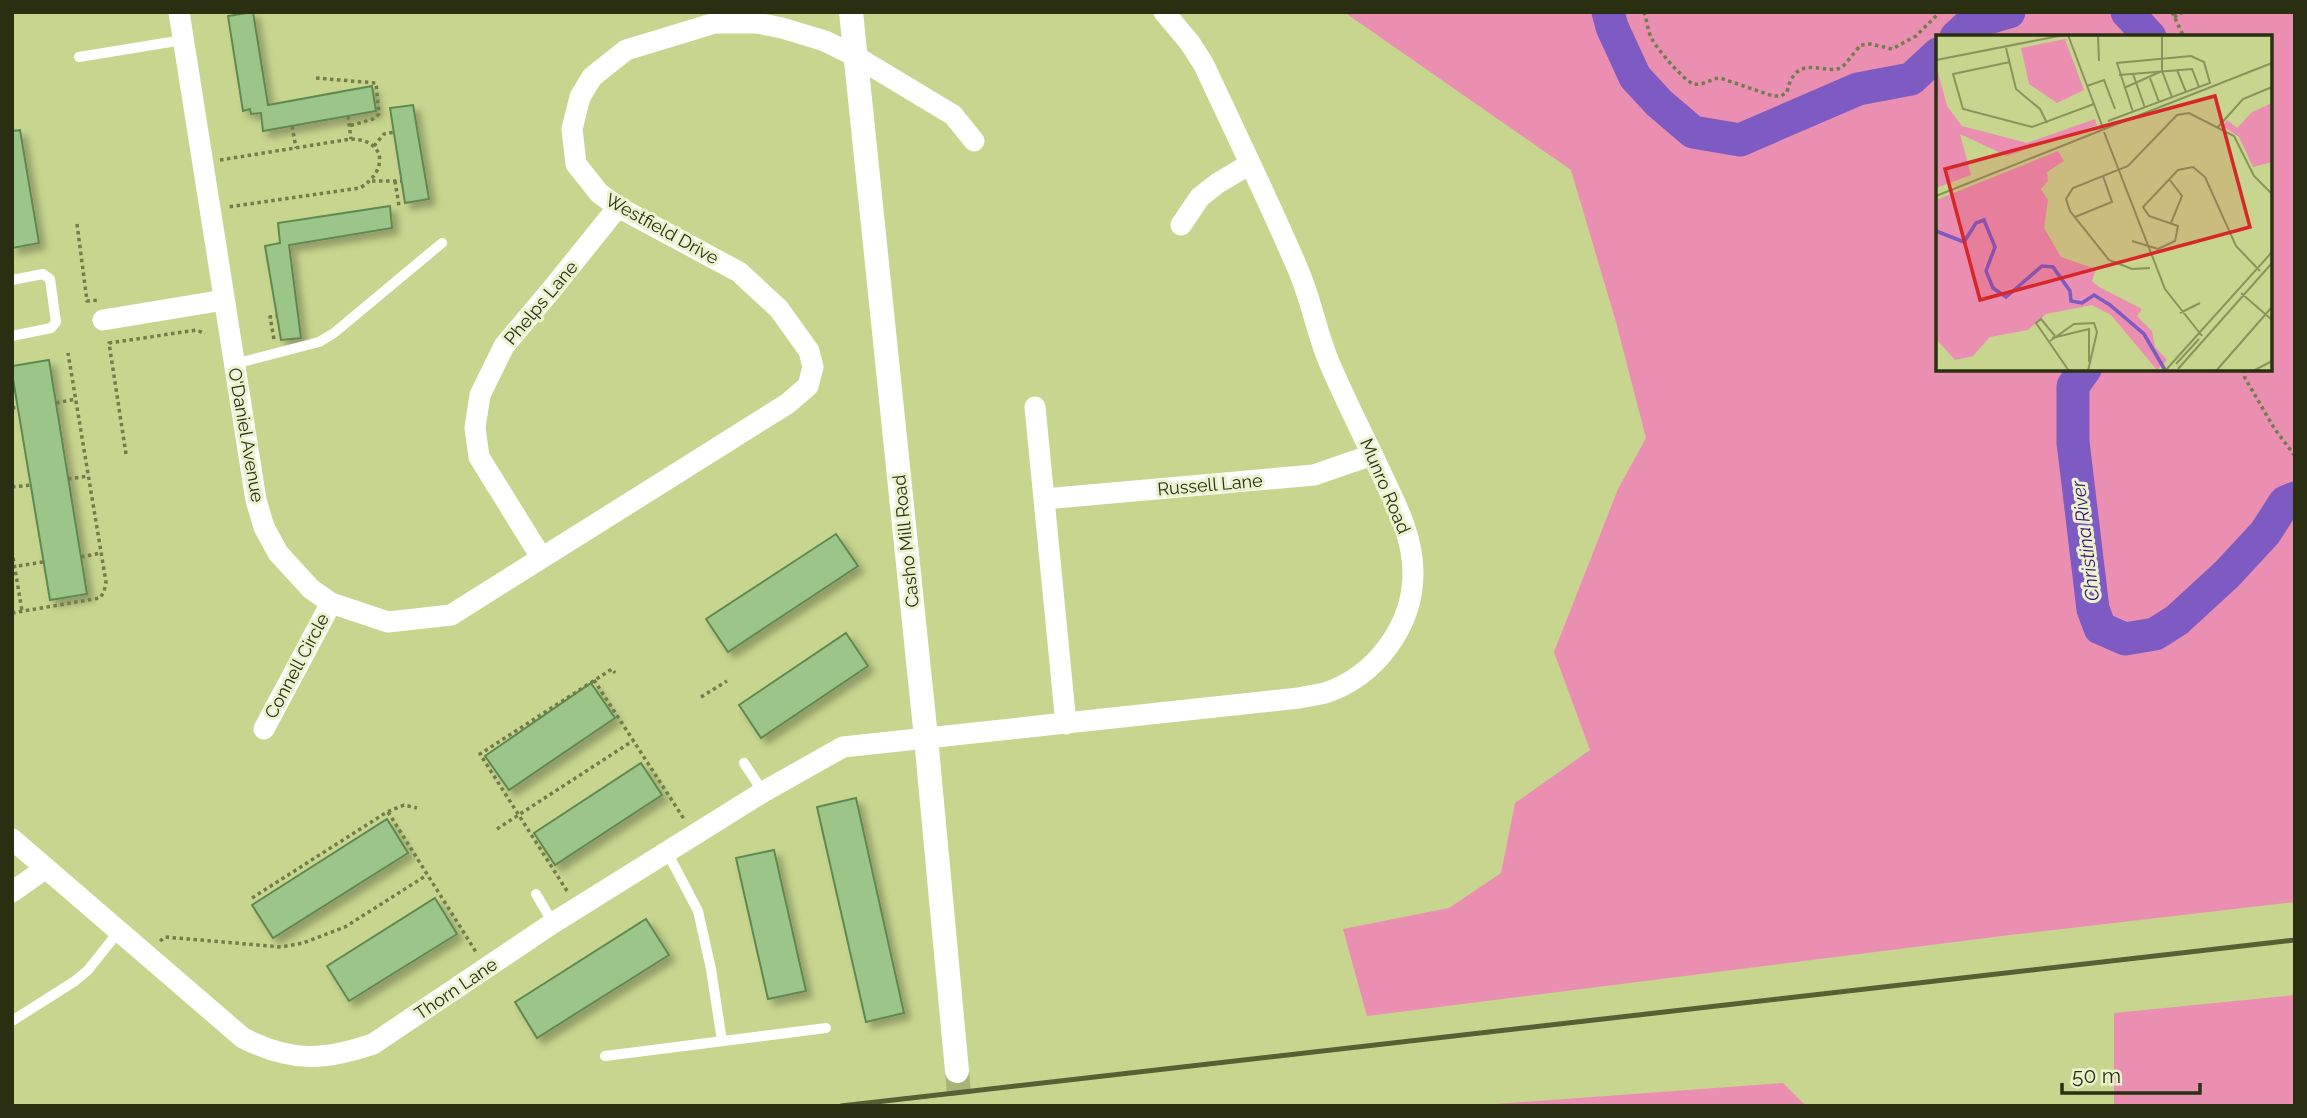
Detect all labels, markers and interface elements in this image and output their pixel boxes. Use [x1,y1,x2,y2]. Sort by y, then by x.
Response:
inset map [1936,35,2272,371]
street label: Westfield Drive [602,189,723,269]
street label: Phelps Lane [500,256,582,349]
street label: O'Daniel Avenue [224,366,269,504]
street label: Munro Road [1356,435,1415,537]
street label: Russell Lane [1157,469,1264,500]
street label: Casho Mill Road [888,474,923,608]
water label: Christina River [2067,478,2103,602]
street label: Connell Circle [260,609,333,722]
street label: Thorn Lane [410,953,501,1024]
scale bar [2062,1052,2200,1096]
text: 50 m [2072,1063,2121,1088]

